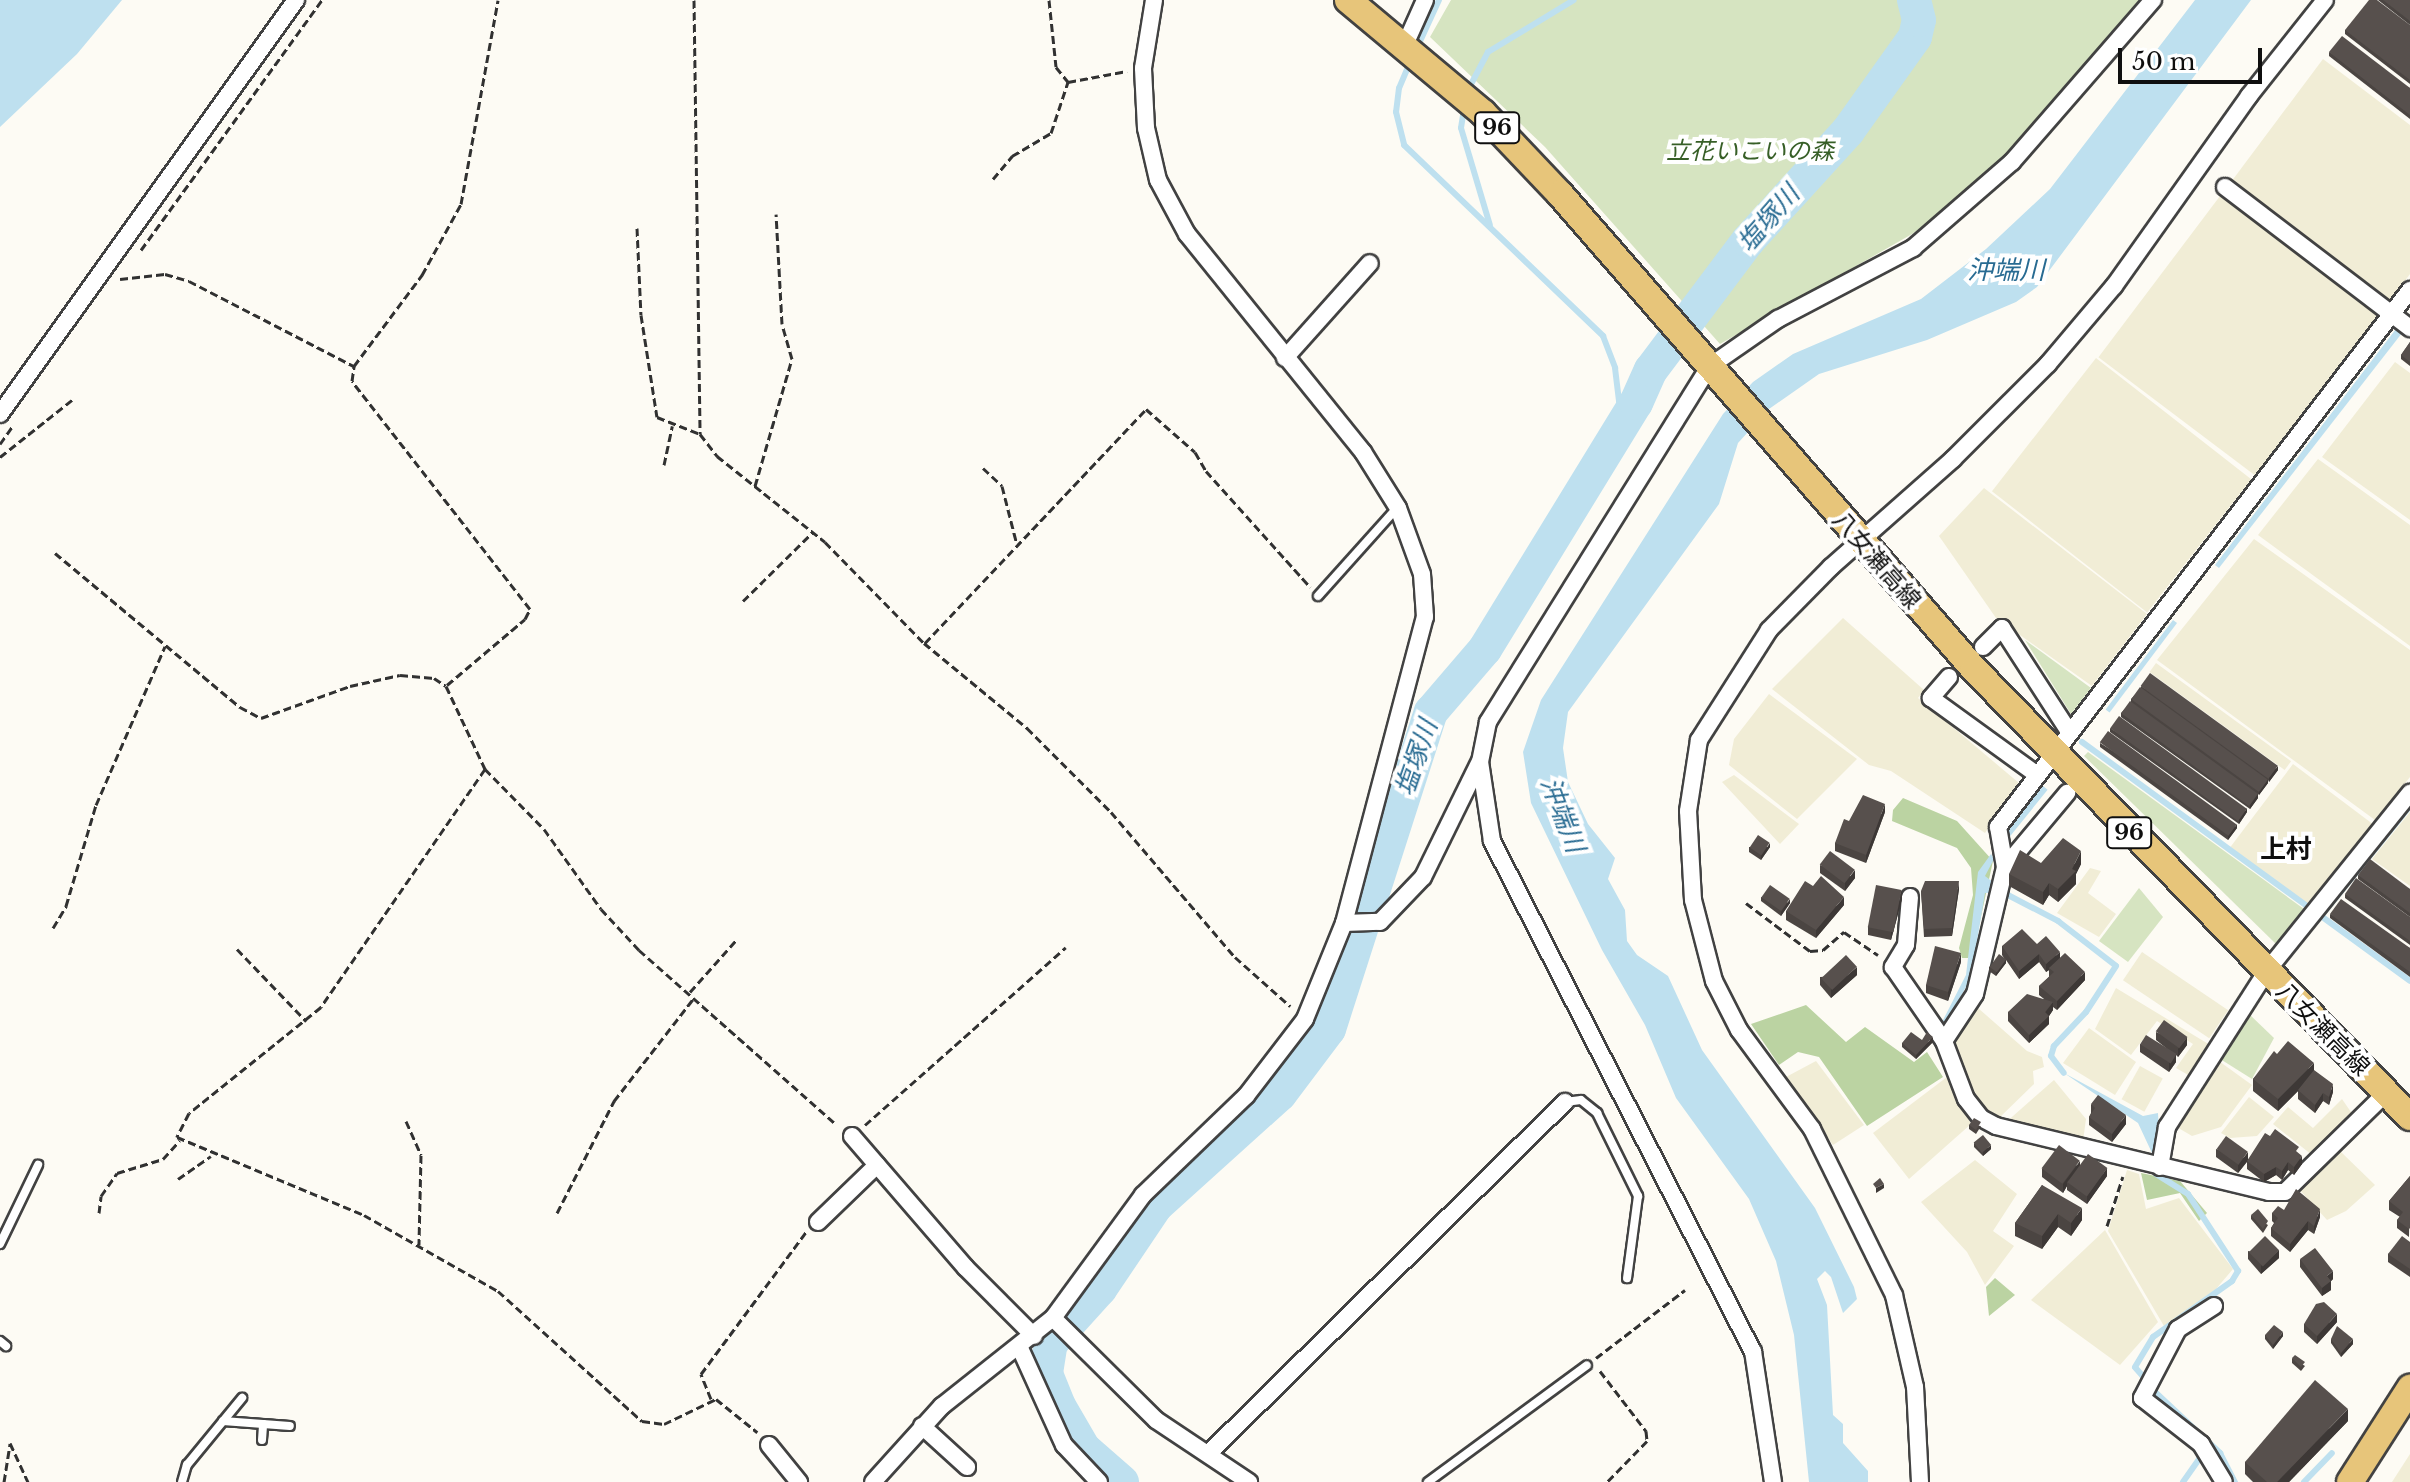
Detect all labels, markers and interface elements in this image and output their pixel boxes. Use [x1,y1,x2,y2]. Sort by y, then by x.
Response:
scale bar [2122,32,2266,82]
text: 50 m [2132,47,2195,76]
road number: 96 [1473,110,1521,146]
park label: 立花いこいの森 [1666,137,1834,165]
water label: 塩塚川 [1732,179,1806,259]
water label: 沖端川 [1967,255,2045,287]
street label: 八女瀬高線 [1827,505,1927,615]
water label: 塩塚川 [1390,716,1444,800]
water label: 沖端川 [1533,773,1591,857]
road number: 96 [2105,815,2153,851]
district label: 上村 [2260,834,2312,866]
street label: 八女瀬高線 [2270,976,2376,1082]

